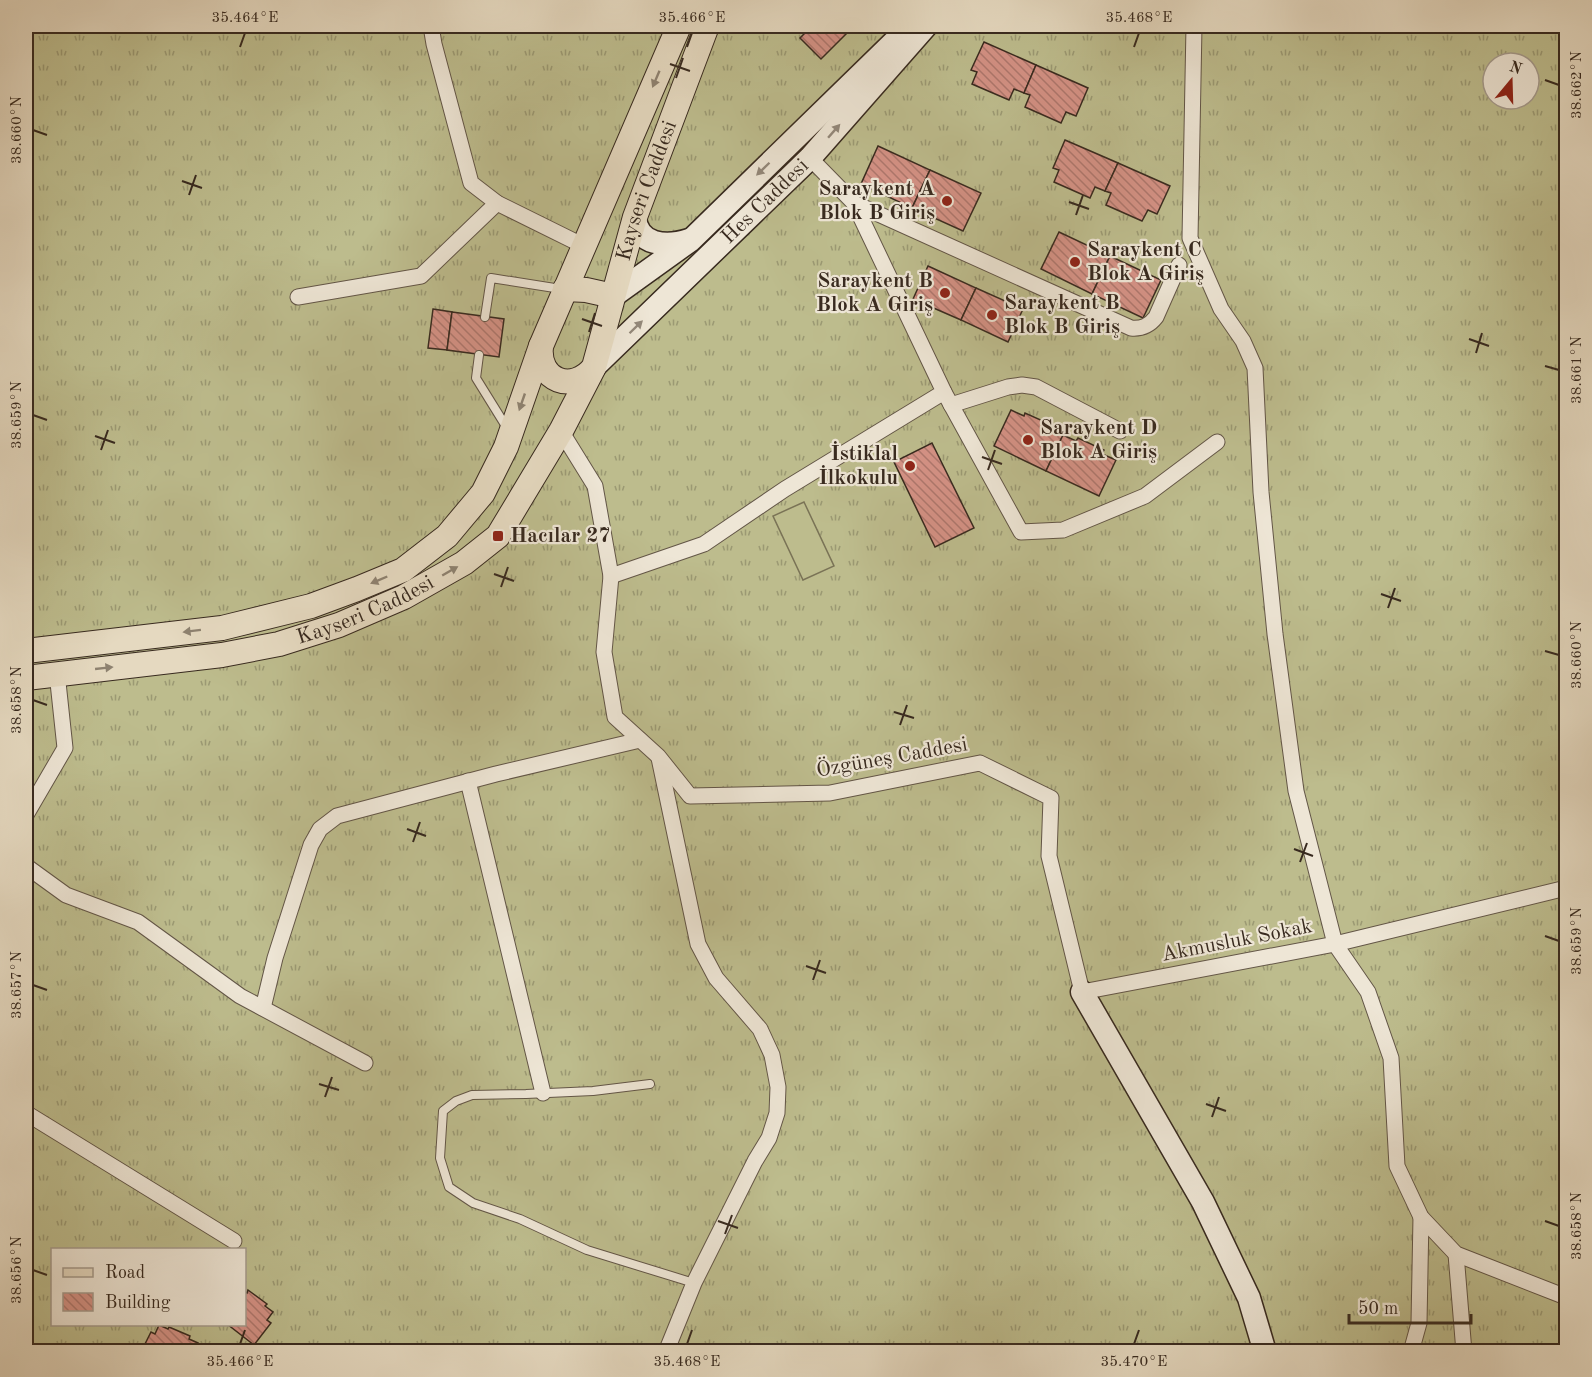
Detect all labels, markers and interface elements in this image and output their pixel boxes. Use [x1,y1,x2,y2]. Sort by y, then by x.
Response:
text: 35.464°E [212,11,278,26]
text: 35.466°E [659,11,725,26]
text: 35.468°E [1106,11,1172,26]
north arrow [1481,51,1541,111]
text: 38.662°N [1570,51,1585,119]
text: N [1507,59,1524,79]
one-way arrow [651,71,661,89]
text: 38.660°N [10,96,25,164]
street label: Kayseri Caddesi [613,118,681,263]
one-way arrow [827,124,840,139]
street label: Hes Caddesi [717,155,813,248]
one-way arrow [756,162,771,176]
place label: Saraykent A Blok B Giriş [818,179,935,224]
marker: Saraykent A Blok B Giriş [940,194,954,208]
place label: Saraykent C Blok A Giriş [1087,240,1204,285]
marker: Saraykent C Blok A Giriş [1068,255,1082,269]
place label: Saraykent B Blok A Giriş [816,271,933,316]
marker: Saraykent B Blok A Giriş [938,286,952,300]
place label: Saraykent B Blok B Giriş [1004,293,1120,338]
marker: Saraykent B Blok B Giriş [985,308,999,322]
one-way arrow [628,320,642,334]
text: 38.661°N [1570,336,1585,404]
text: 38.659°N [10,381,25,449]
one-way arrow [516,393,526,411]
place label: Saraykent D Blok A Giriş [1040,418,1157,463]
marker: Saraykent D Blok A Giriş [1021,433,1035,447]
place label: İstiklal İlkokulu [819,441,898,489]
marker: İstiklal İlkokulu [903,459,917,473]
place label: Hacılar 27 [510,526,611,547]
marker: Hacılar 27 [491,529,505,543]
one-way arrow [442,566,459,576]
street label: Kayseri Caddesi [294,572,437,648]
one-way arrow [370,576,388,585]
text: 38.660°N [1570,621,1585,689]
one-way arrow [182,627,201,636]
one-way arrow [95,663,114,673]
text: 38.658°N [10,666,25,734]
street label: Özgüneş Caddesi [814,730,969,782]
text: 38.659°N [1570,907,1585,975]
street label: Akmusluk Sokak [1160,916,1314,966]
text: 38.657°N [10,951,25,1019]
text: 38.658°N [1570,1192,1585,1260]
text: 38.656°N [10,1236,25,1304]
legend [51,1248,246,1326]
text: Road [105,1264,145,1282]
scale bar [1349,1287,1470,1325]
text: Building [105,1294,171,1312]
text: 50 m [1358,1300,1398,1318]
text: 35.466°E [207,1355,273,1370]
text: 35.468°E [654,1355,720,1370]
text: 35.470°E [1101,1355,1167,1370]

